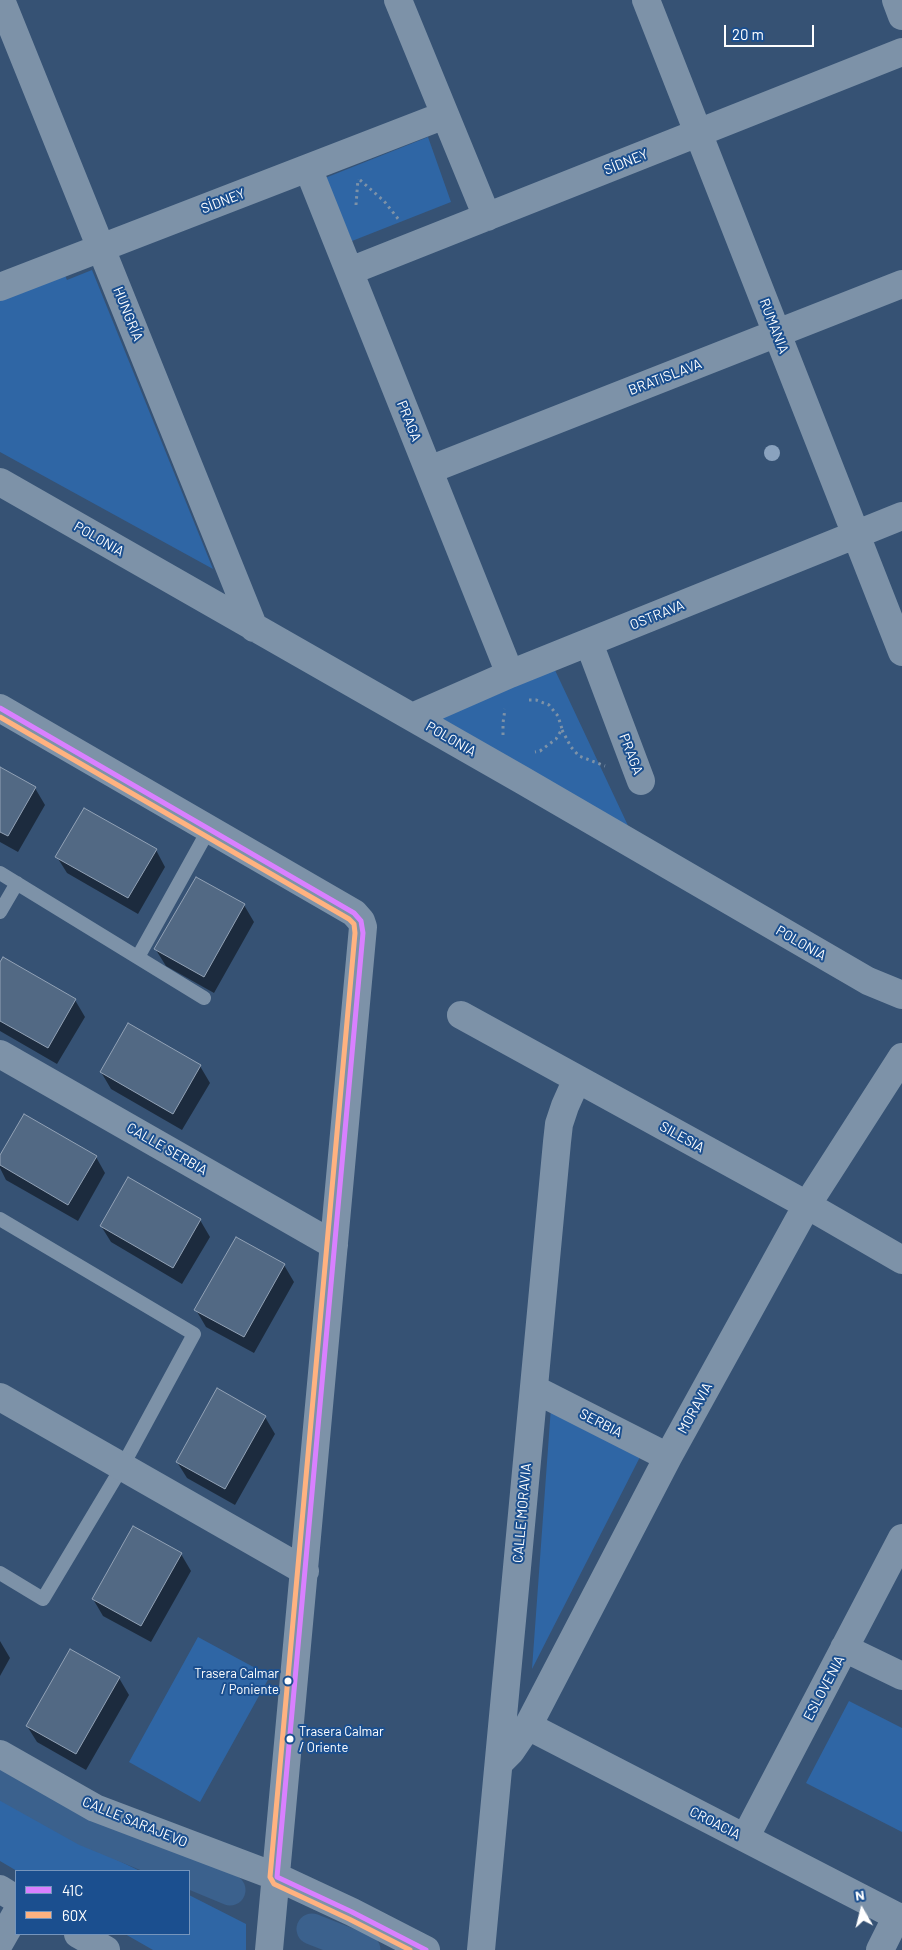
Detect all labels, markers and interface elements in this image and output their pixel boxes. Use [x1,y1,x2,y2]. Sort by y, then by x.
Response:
scale bar [727,15,817,47]
text: 20 m [732,25,764,43]
street label: SÍDNEY [601,146,651,178]
street label: SÍDNEY [198,185,248,217]
street label: HUNGRÍA [110,284,146,344]
street label: RUMANIA [756,296,792,356]
street label: BRATISLAVA [626,355,704,399]
street label: PRAGA [393,398,425,444]
street label: POLONIA [71,518,127,560]
street label: OSTRAVA [627,597,687,633]
street label: POLONIA [423,718,479,760]
street label: PRAGA [615,731,647,777]
street label: POLONIA [773,922,829,964]
street label: SILESIA [657,1118,707,1156]
street label: CALLE SERBIA [124,1119,210,1179]
street label: MORAVIA [674,1379,716,1437]
street label: SERBIA [577,1405,625,1441]
street label: CALLE MORAVIA [509,1462,535,1564]
street label: ESLOVENIA [800,1653,848,1723]
place label: Trasera Calmar / Poniente [194,1666,279,1697]
marker: Trasera Calmar / Poniente [283,1676,293,1686]
place label: Trasera Calmar / Oriente [299,1724,384,1755]
marker: Trasera Calmar / Oriente [285,1734,295,1744]
street label: CALLE SARAJEVO [80,1793,190,1851]
street label: CROACIA [687,1803,743,1843]
legend [15,1870,190,1935]
text: 41C [62,1881,83,1899]
north arrow [837,1885,887,1935]
text: N [854,1886,866,1904]
text: 60X [62,1906,87,1924]

